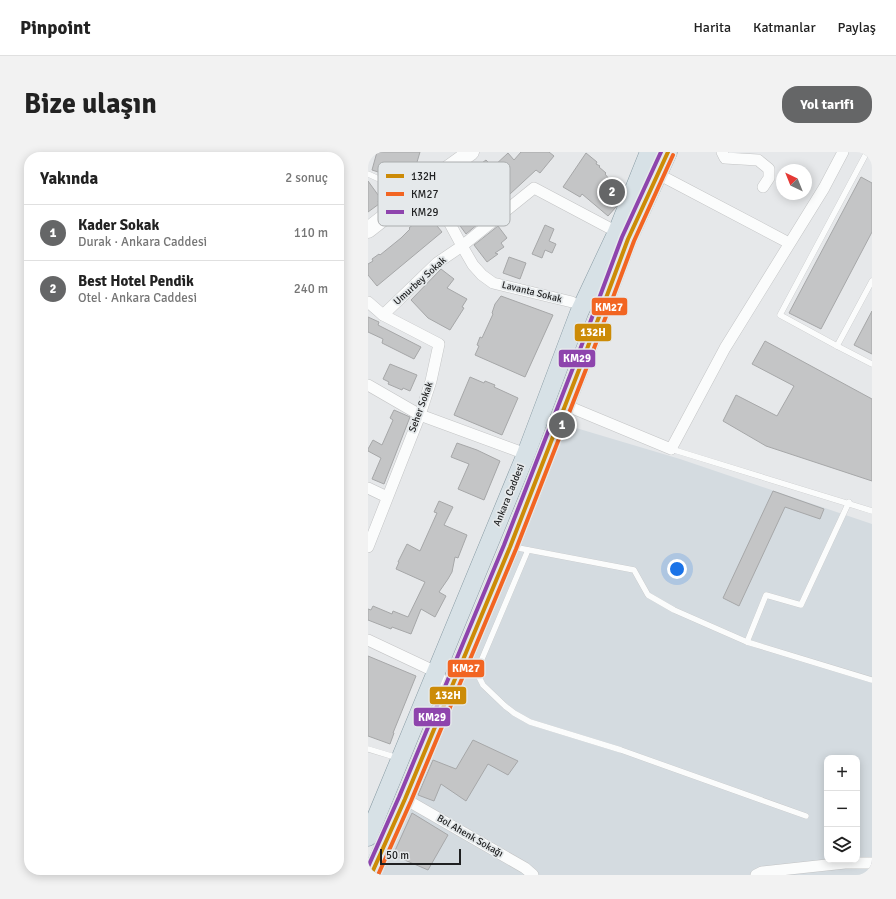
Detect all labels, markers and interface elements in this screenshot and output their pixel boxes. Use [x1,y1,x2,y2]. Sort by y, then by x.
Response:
text: Pinpoint [20,16,91,40]
text: Harita [693,19,731,36]
text: Katmanlar [753,19,816,36]
text: Paylaş [838,19,876,36]
button: Yol tarifi [782,86,872,123]
text: Bize ulaşın [24,87,157,121]
legend [378,162,510,226]
north arrow [776,164,812,200]
text: Yakında [40,168,98,189]
text: 2 sonuç [285,170,328,186]
text: 132H [411,170,436,183]
pin: 2 [599,177,625,207]
text: KM27 [411,188,438,201]
text: KM29 [411,206,438,219]
text: Kader Sokak [78,216,159,234]
text: 1 [49,225,57,241]
text: 110 m [294,225,328,241]
text: Durak · Ankara Caddesi [78,234,207,250]
street label: Umurbey Sokak [391,254,449,308]
text: Best Hotel Pendik [78,272,194,290]
street label: Lavanta Sokak [501,279,563,305]
text: 2 [49,281,57,297]
text: 240 m [294,281,328,297]
text: Otel · Ankara Caddesi [78,290,197,306]
line badge: KM27 [591,297,628,316]
text: KM27 [595,301,623,314]
line badge: 132H [574,323,612,342]
text: 132H [580,326,606,339]
line badge: KM29 [558,349,596,368]
text: KM29 [563,352,591,365]
street label: Seher Sokak [406,380,436,434]
pin: 1 [549,410,575,440]
street label: Ankara Caddesi [491,462,527,528]
your location [667,559,687,579]
line badge: KM27 [447,659,485,678]
text: KM27 [452,662,480,675]
line badge: 132H [429,686,467,705]
text: 132H [435,689,461,702]
line badge: KM29 [413,707,451,727]
text: KM29 [418,711,446,724]
map controls [824,755,860,863]
button: + [824,755,860,791]
button: − [824,791,860,827]
street label: Bol Ahenk Sokağı [435,812,505,860]
button: layers [824,827,860,863]
scale bar [380,847,461,866]
text: 50 m [386,849,409,862]

